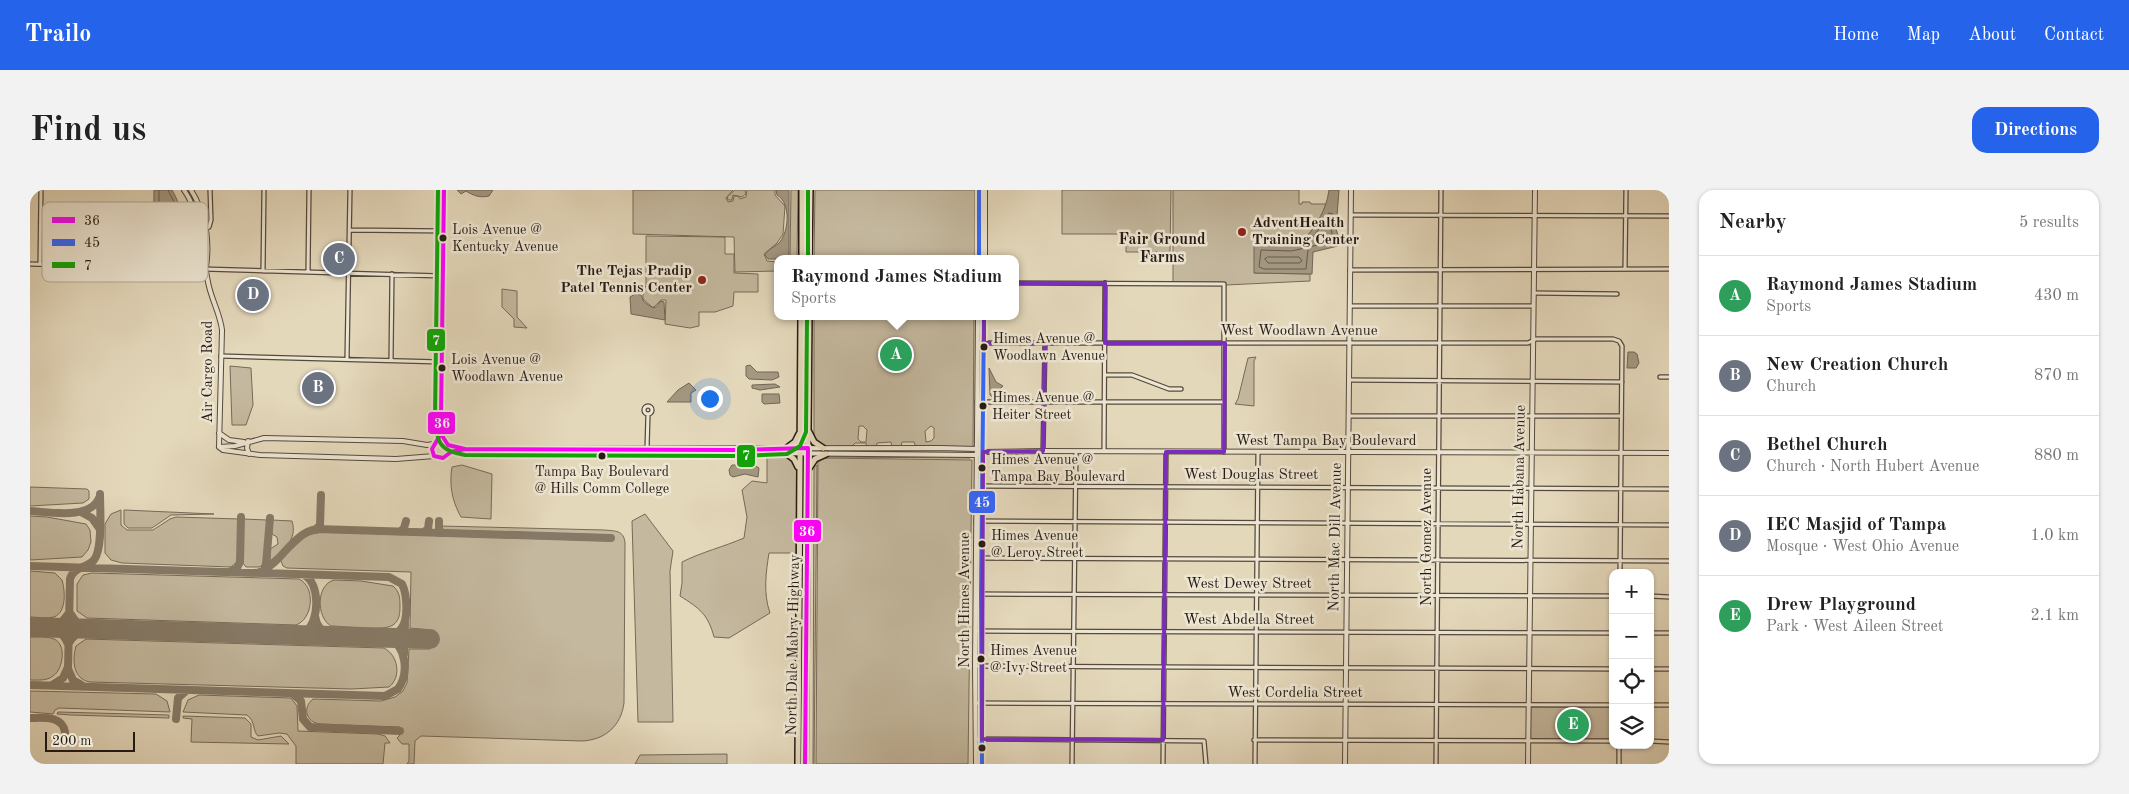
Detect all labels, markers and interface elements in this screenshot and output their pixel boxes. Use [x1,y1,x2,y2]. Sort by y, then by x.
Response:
text: Trailo [25,23,91,47]
text: Home [1833,26,1879,44]
text: Map [1907,26,1940,44]
text: About [1968,26,2016,44]
text: Contact [2044,26,2104,44]
button: Directions [1972,107,2099,153]
text: Find us [30,113,146,148]
legend [42,202,208,282]
text: Nearby [1719,212,1787,233]
text: 36 [84,214,100,228]
text: 5 results [2019,215,2079,231]
place label: AdventHealth Training Center [1252,216,1360,248]
place label: Lois Avenue @ Kentucky Avenue [452,223,558,254]
marker: AdventHealth Training Center [1236,226,1248,238]
district label: Fair Ground Farms [1118,232,1206,266]
marker: Lois Avenue @ Kentucky Avenue [438,233,448,243]
text: 45 [84,236,100,250]
pin: C [323,240,355,278]
popup [774,255,1019,320]
text: 7 [84,259,92,273]
place label: The Tejas Pradip Patel Tennis Center [560,264,692,296]
text: Raymond James Stadium [791,268,1002,287]
marker: The Tejas Pradip Patel Tennis Center [696,274,708,286]
pin: D [237,276,269,314]
text: Raymond James Stadium [1766,276,1977,295]
text: A [1729,288,1741,304]
text: 430 m [2034,288,2079,304]
text: Sports [791,291,836,307]
text: Sports [1766,299,1811,315]
street label: Air Cargo Road [201,321,216,423]
street label: West Woodlawn Avenue [1220,324,1378,339]
line badge: 7 [426,328,446,352]
place label: Himes Avenue @ Woodlawn Avenue [993,332,1105,363]
text: 7 [432,334,440,348]
pin: A [880,336,912,374]
marker: Himes Avenue @ Woodlawn Avenue [979,342,989,352]
place label: Lois Avenue @ Woodlawn Avenue [451,353,563,384]
text: New Creation Church [1766,356,1948,375]
marker: Lois Avenue @ Woodlawn Avenue [437,363,447,373]
text: B [1729,368,1741,384]
text: 870 m [2034,368,2079,384]
pin: B [302,369,334,407]
text: Church [1766,379,1816,395]
your location [697,386,723,412]
place label: Himes Avenue @ Heiter Street [992,391,1094,422]
marker: Himes Avenue @ Heiter Street [978,401,988,411]
street label: North Habana Avenue [1511,405,1529,549]
line badge: 36 [427,411,456,435]
text: 36 [434,417,450,431]
street label: West Tampa Bay Boulevard [1235,434,1417,449]
text: Bethel Church [1766,436,1888,455]
line badge: 7 [736,444,756,468]
text: C [1730,448,1740,464]
text: 880 m [2034,448,2079,464]
text: 7 [742,449,750,463]
marker: Tampa Bay Boulevard @ Hills Comm College [597,451,607,461]
place label: Himes Avenue @ Tampa Bay Boulevard [991,453,1125,484]
text: Church · North Hubert Avenue [1766,459,1979,475]
street label: North Mac Dill Avenue [1327,462,1345,612]
marker: Himes Avenue @ Tampa Bay Boulevard [977,463,987,473]
place label: Tampa Bay Boulevard @ Hills Comm College [535,465,669,496]
street label: West Douglas Street [1184,468,1318,483]
street label: North Gomez Avenue [1420,468,1435,606]
line badge: 45 [968,490,996,514]
text: 45 [974,496,990,510]
text: IEC Masjid of Tampa [1766,516,1946,535]
line badge: 36 [793,519,822,543]
text: 36 [799,525,815,539]
text: D [1729,528,1741,544]
text: 1.0 km [2030,528,2079,544]
place label: Himes Avenue @ Leroy Street [991,529,1083,560]
street label: North Himes Avenue [958,532,973,668]
marker: Himes Avenue @ Leroy Street [977,539,987,549]
text: Mosque · West Ohio Avenue [1766,539,1959,555]
street label: North Dale Mabry Highway [785,554,803,736]
map controls [1609,569,1654,749]
button: + [1609,569,1654,614]
street label: West Dewey Street [1186,577,1312,592]
text: Drew Playground [1766,596,1916,615]
text: E [1729,608,1741,624]
text: 2.1 km [2030,608,2079,624]
street label: West Abdella Street [1184,613,1314,628]
button: − [1609,614,1654,659]
text: Park · West Aileen Street [1766,619,1943,635]
place label: Himes Avenue @ Ivy Street [990,644,1077,675]
marker: Himes Avenue @ Ivy Street [976,654,986,664]
button: locate [1609,659,1654,704]
street label: West Cordelia Street [1227,686,1363,701]
button: layers [1609,704,1654,749]
pin: E [1557,706,1589,744]
scale bar [45,729,135,752]
text: 200 m [52,734,91,748]
unlabelled marker [977,743,987,753]

